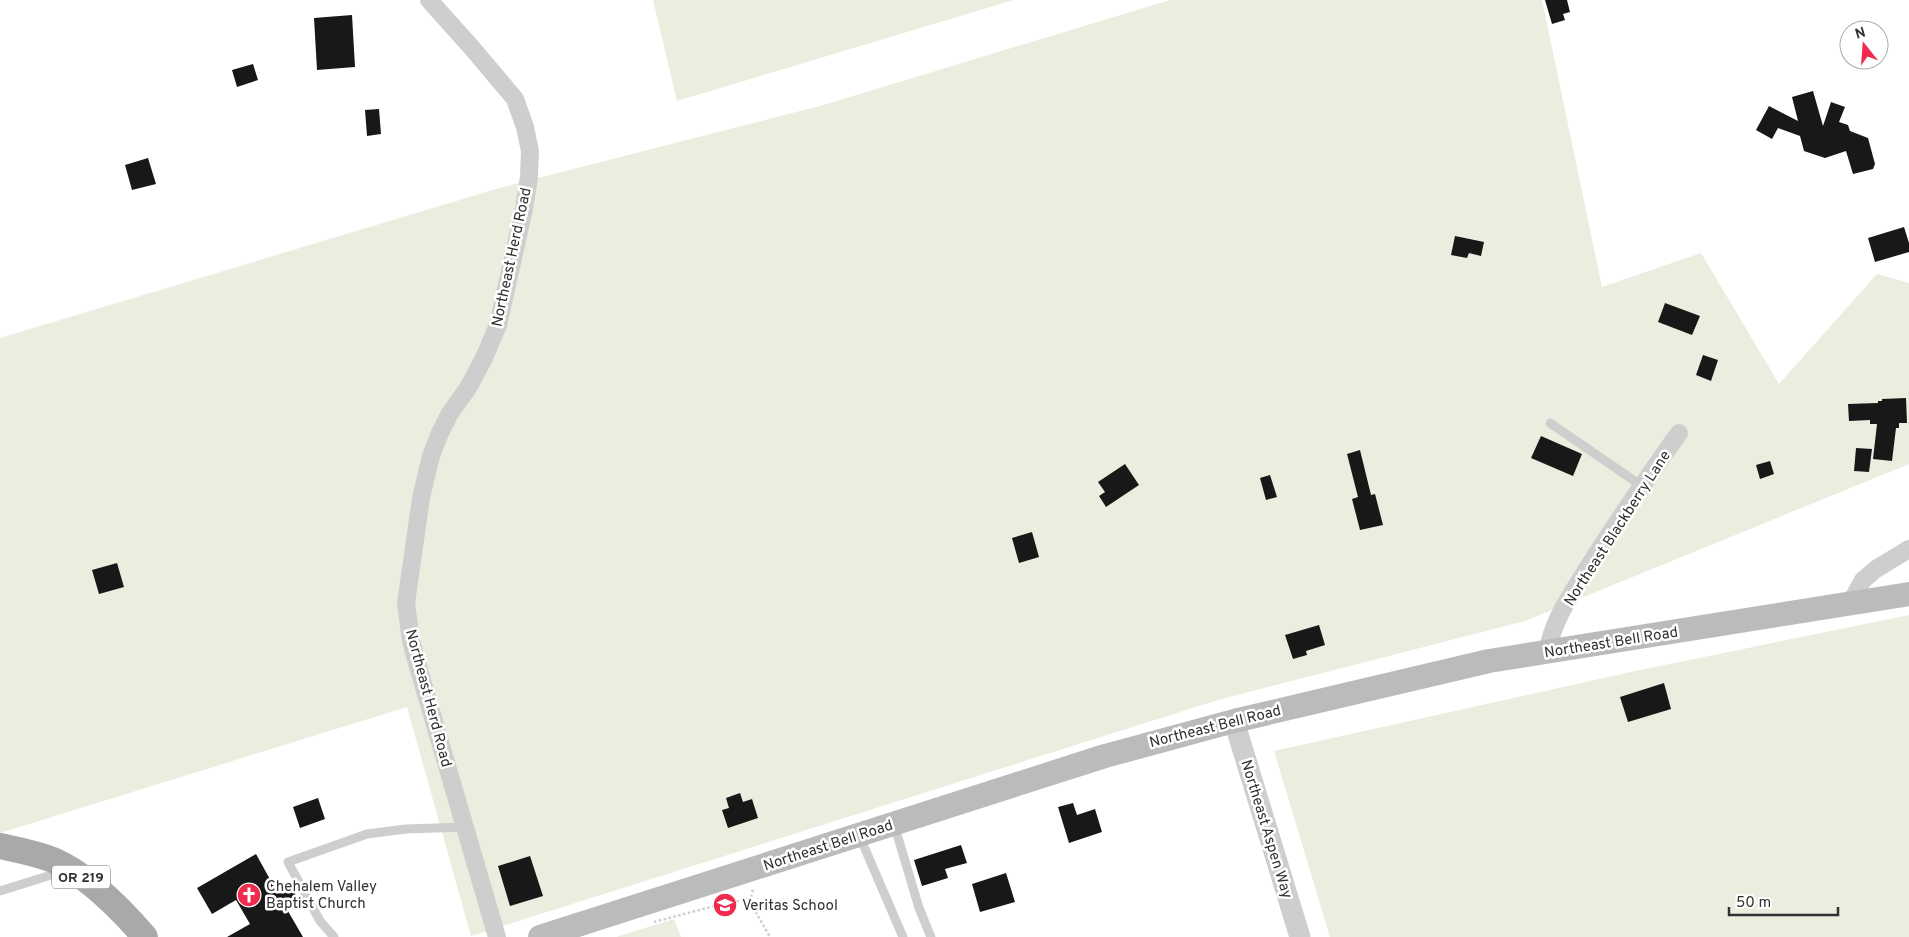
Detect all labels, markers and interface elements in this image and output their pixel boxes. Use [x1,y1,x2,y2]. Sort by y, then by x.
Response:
north arrow [1839,20,1889,70]
text: N [1853,24,1868,44]
street label: Northeast Herd Road [488,186,537,329]
street label: Northeast Blackberry Lane [1561,447,1676,610]
street label: Northeast Bell Road [1543,624,1679,663]
street label: Northeast Herd Road [400,627,455,769]
street label: Northeast Bell Road [1147,702,1283,753]
street label: Northeast Aspen Way [1235,758,1296,901]
street label: Northeast Bell Road [761,817,896,876]
road number: OR 219 [52,866,110,889]
place label: Chehalem Valley Baptist Church [266,878,377,914]
church icon: Chehalem Valley Baptist Church [236,882,262,908]
scale bar [1729,884,1838,916]
school or university icon: Veritas School [712,892,738,918]
text: 50 m [1736,894,1771,913]
place label: Veritas School [742,897,838,916]

